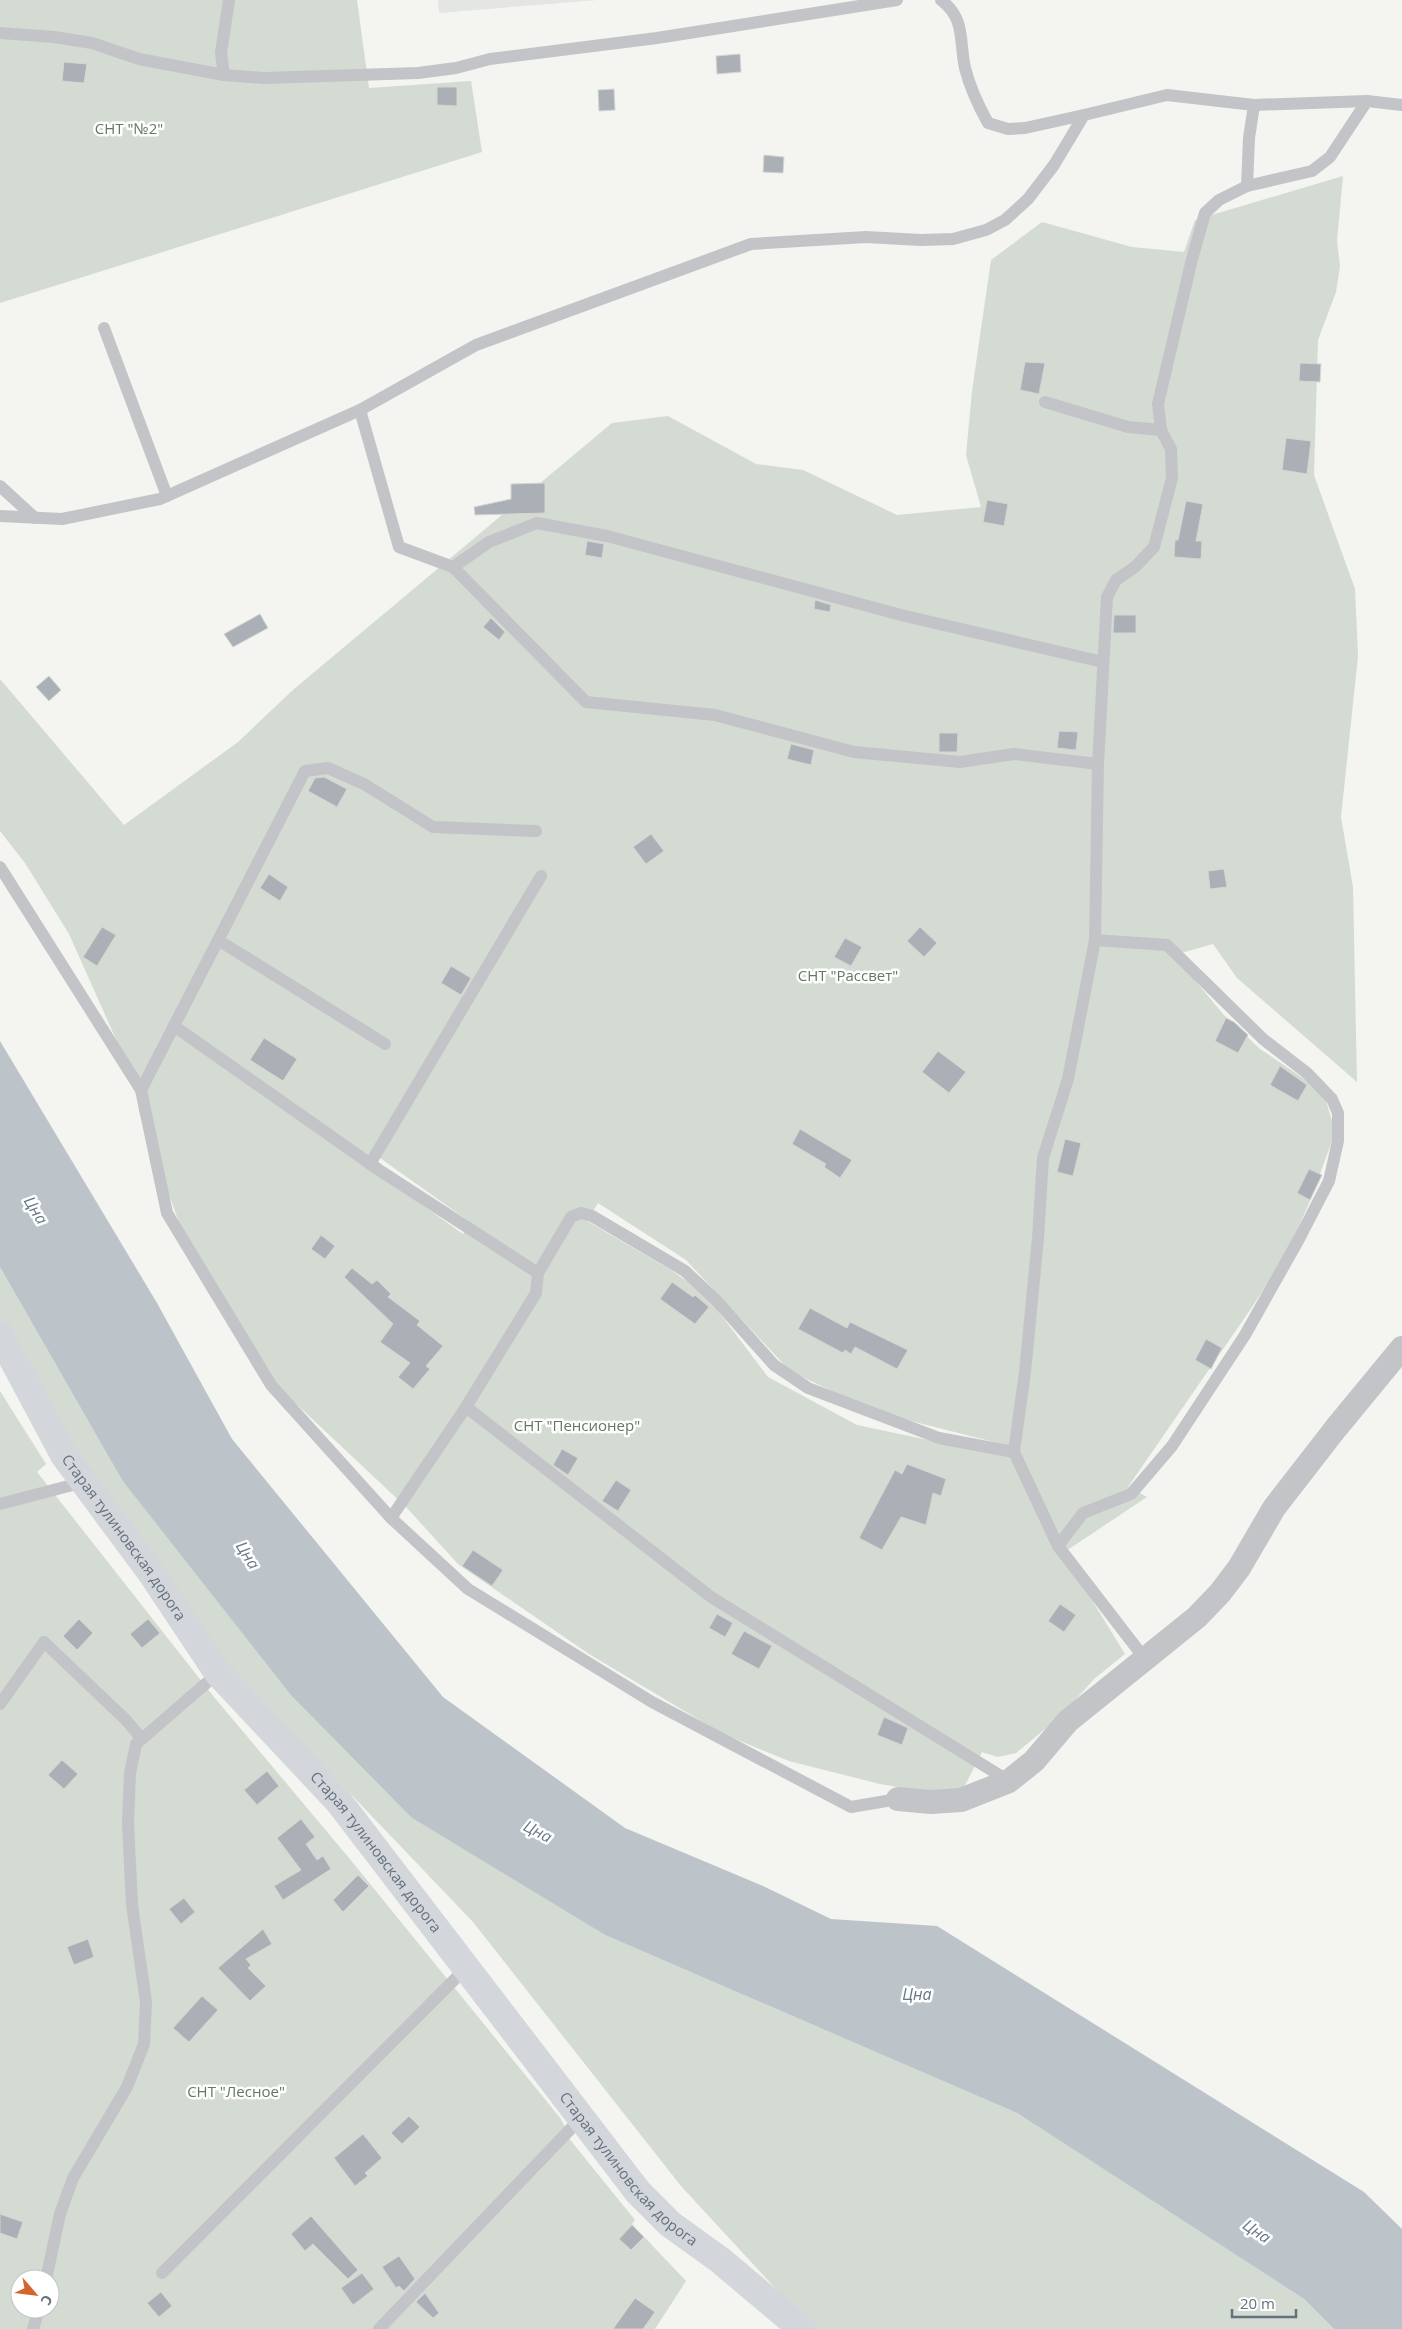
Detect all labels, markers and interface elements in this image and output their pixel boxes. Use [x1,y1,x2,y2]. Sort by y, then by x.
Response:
park label: СНТ "№2" [95,118,163,138]
park label: СНТ "Рассвет" [798,965,898,985]
water label: Цна [19,1192,53,1228]
park label: СНТ "Пенсионер" [514,1415,640,1435]
street label: Старая тулиновская дорога [58,1450,191,1624]
water label: Цна [231,1537,265,1573]
street label: Старая тулиновская дорога [306,1767,447,1936]
water label: Цна [520,1815,556,1847]
water label: Цна [902,1983,932,2005]
park label: СНТ "Лесное" [187,2081,285,2101]
street label: Старая тулиновская дорога [556,2087,702,2250]
water label: Цна [1239,2214,1275,2248]
north arrow [10,2269,60,2319]
scale bar [1232,2286,1296,2318]
text: С [36,2292,57,2309]
text: 20 m [1240,2293,1275,2313]

